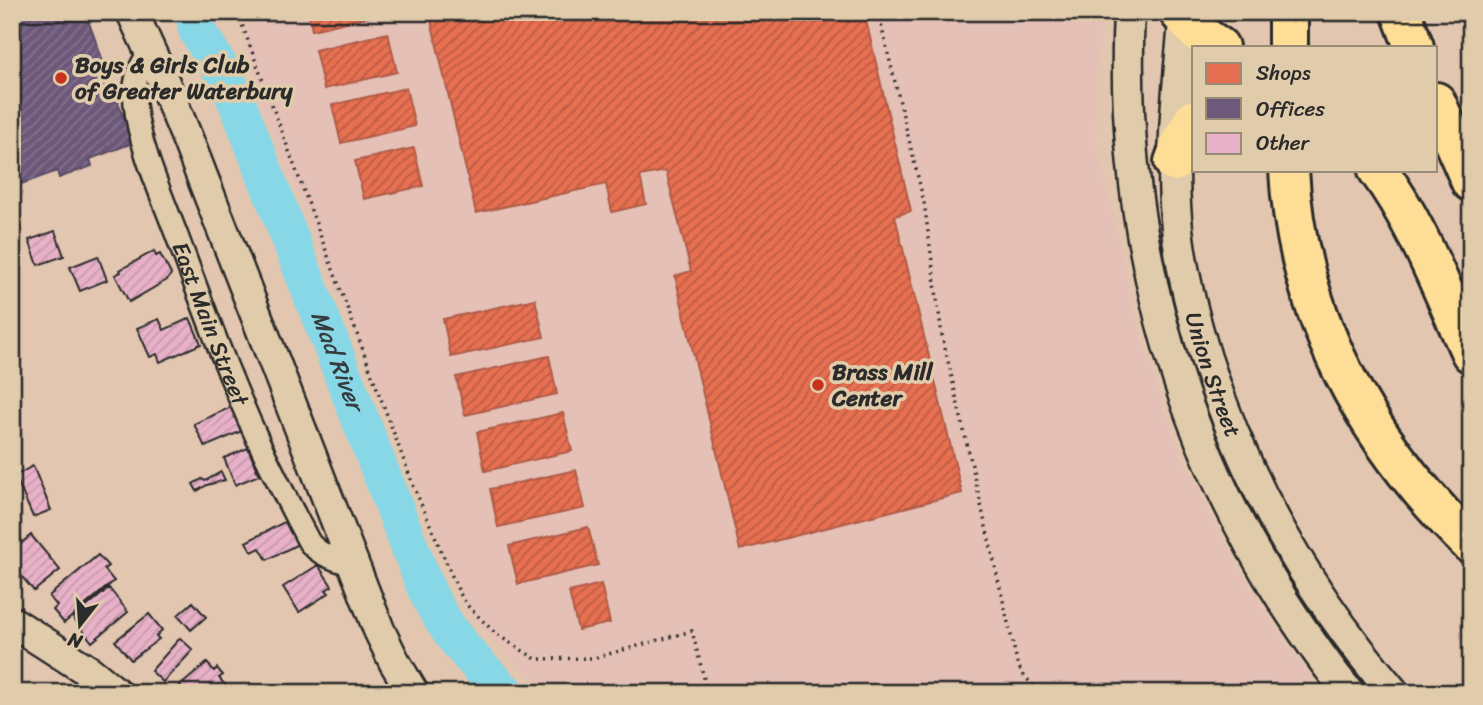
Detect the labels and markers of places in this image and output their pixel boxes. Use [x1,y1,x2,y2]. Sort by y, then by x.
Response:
place label: Boys & Girls Club of Greater Waterbury [75,45,294,112]
marker: Boys & Girls Club of Greater Waterbury [53,70,69,86]
place label: Brass Mill Center [831,352,934,419]
marker: Brass Mill Center [810,377,826,393]

